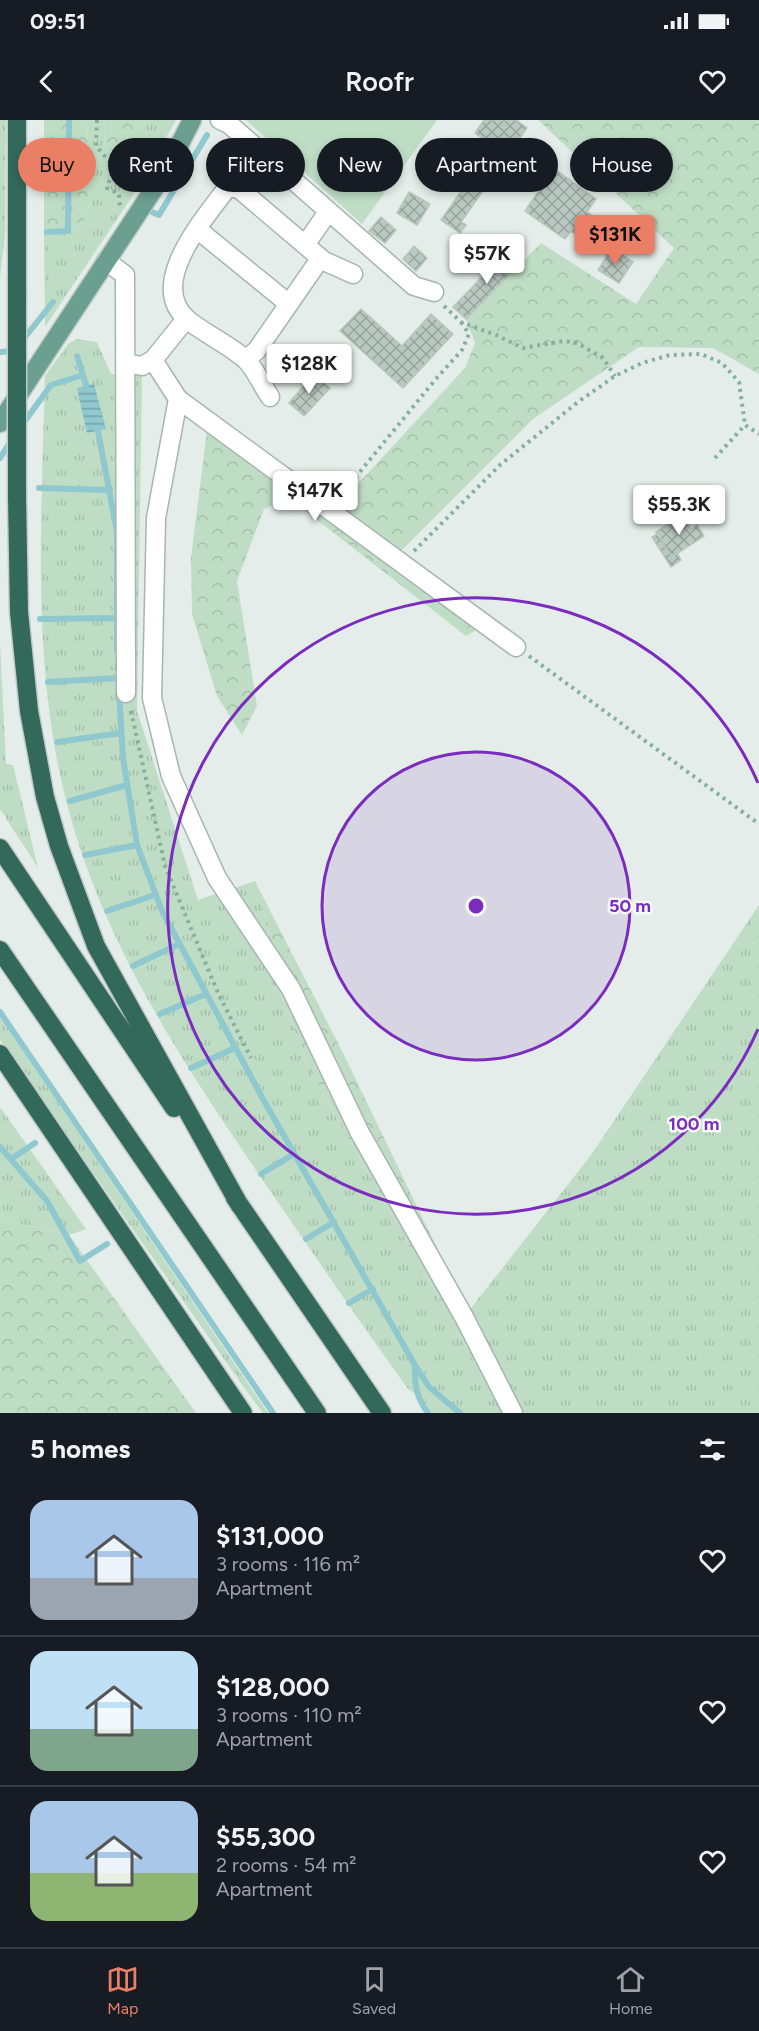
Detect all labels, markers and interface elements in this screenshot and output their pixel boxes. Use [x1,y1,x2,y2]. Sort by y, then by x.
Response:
text: 09:51 [30,8,86,35]
icon: back [30,65,63,98]
text: Roofr [345,65,414,98]
icon: heart [696,65,729,98]
chip: Buy [18,138,96,192]
chip: Rent [108,138,194,192]
chip: Filters [206,138,305,192]
chip: New [317,138,403,192]
chip: Apartment [415,138,558,192]
chip: House [570,138,673,192]
pin: $131K [573,215,657,266]
text: $131K [589,222,641,246]
pin: $57K [451,234,523,285]
text: $57K [463,241,511,265]
pin: $128K [267,344,351,395]
text: $128K [281,351,337,375]
pin: $147K [273,471,357,522]
text: $147K [287,478,343,502]
pin: $55.3K [630,485,728,536]
text: $55.3K [647,492,711,516]
text: 50 m [609,895,651,917]
centre of rings [466,896,486,916]
text: 100 m [669,1113,719,1135]
text: 5 homes [30,1433,130,1465]
icon: filters [696,1433,729,1466]
text: $131,000 [216,1520,324,1552]
icon: home [78,1524,150,1596]
icon: heart [696,1544,729,1577]
text: 3 rooms · 116 m² [216,1552,360,1576]
text: Apartment [216,1576,313,1600]
text: $128,000 [216,1671,330,1703]
icon: home [78,1675,150,1747]
icon: heart [696,1695,729,1728]
text: 3 rooms · 110 m² [216,1703,362,1727]
text: Apartment [216,1727,313,1751]
text: $55,300 [216,1821,315,1853]
icon: home [78,1825,150,1897]
icon: heart [696,1845,729,1878]
text: 2 rooms · 54 m² [216,1853,356,1877]
text: Apartment [216,1877,313,1901]
tab: Map [106,1963,139,2018]
tab: Saved [352,1963,396,2018]
tab: Home [609,1963,653,2018]

